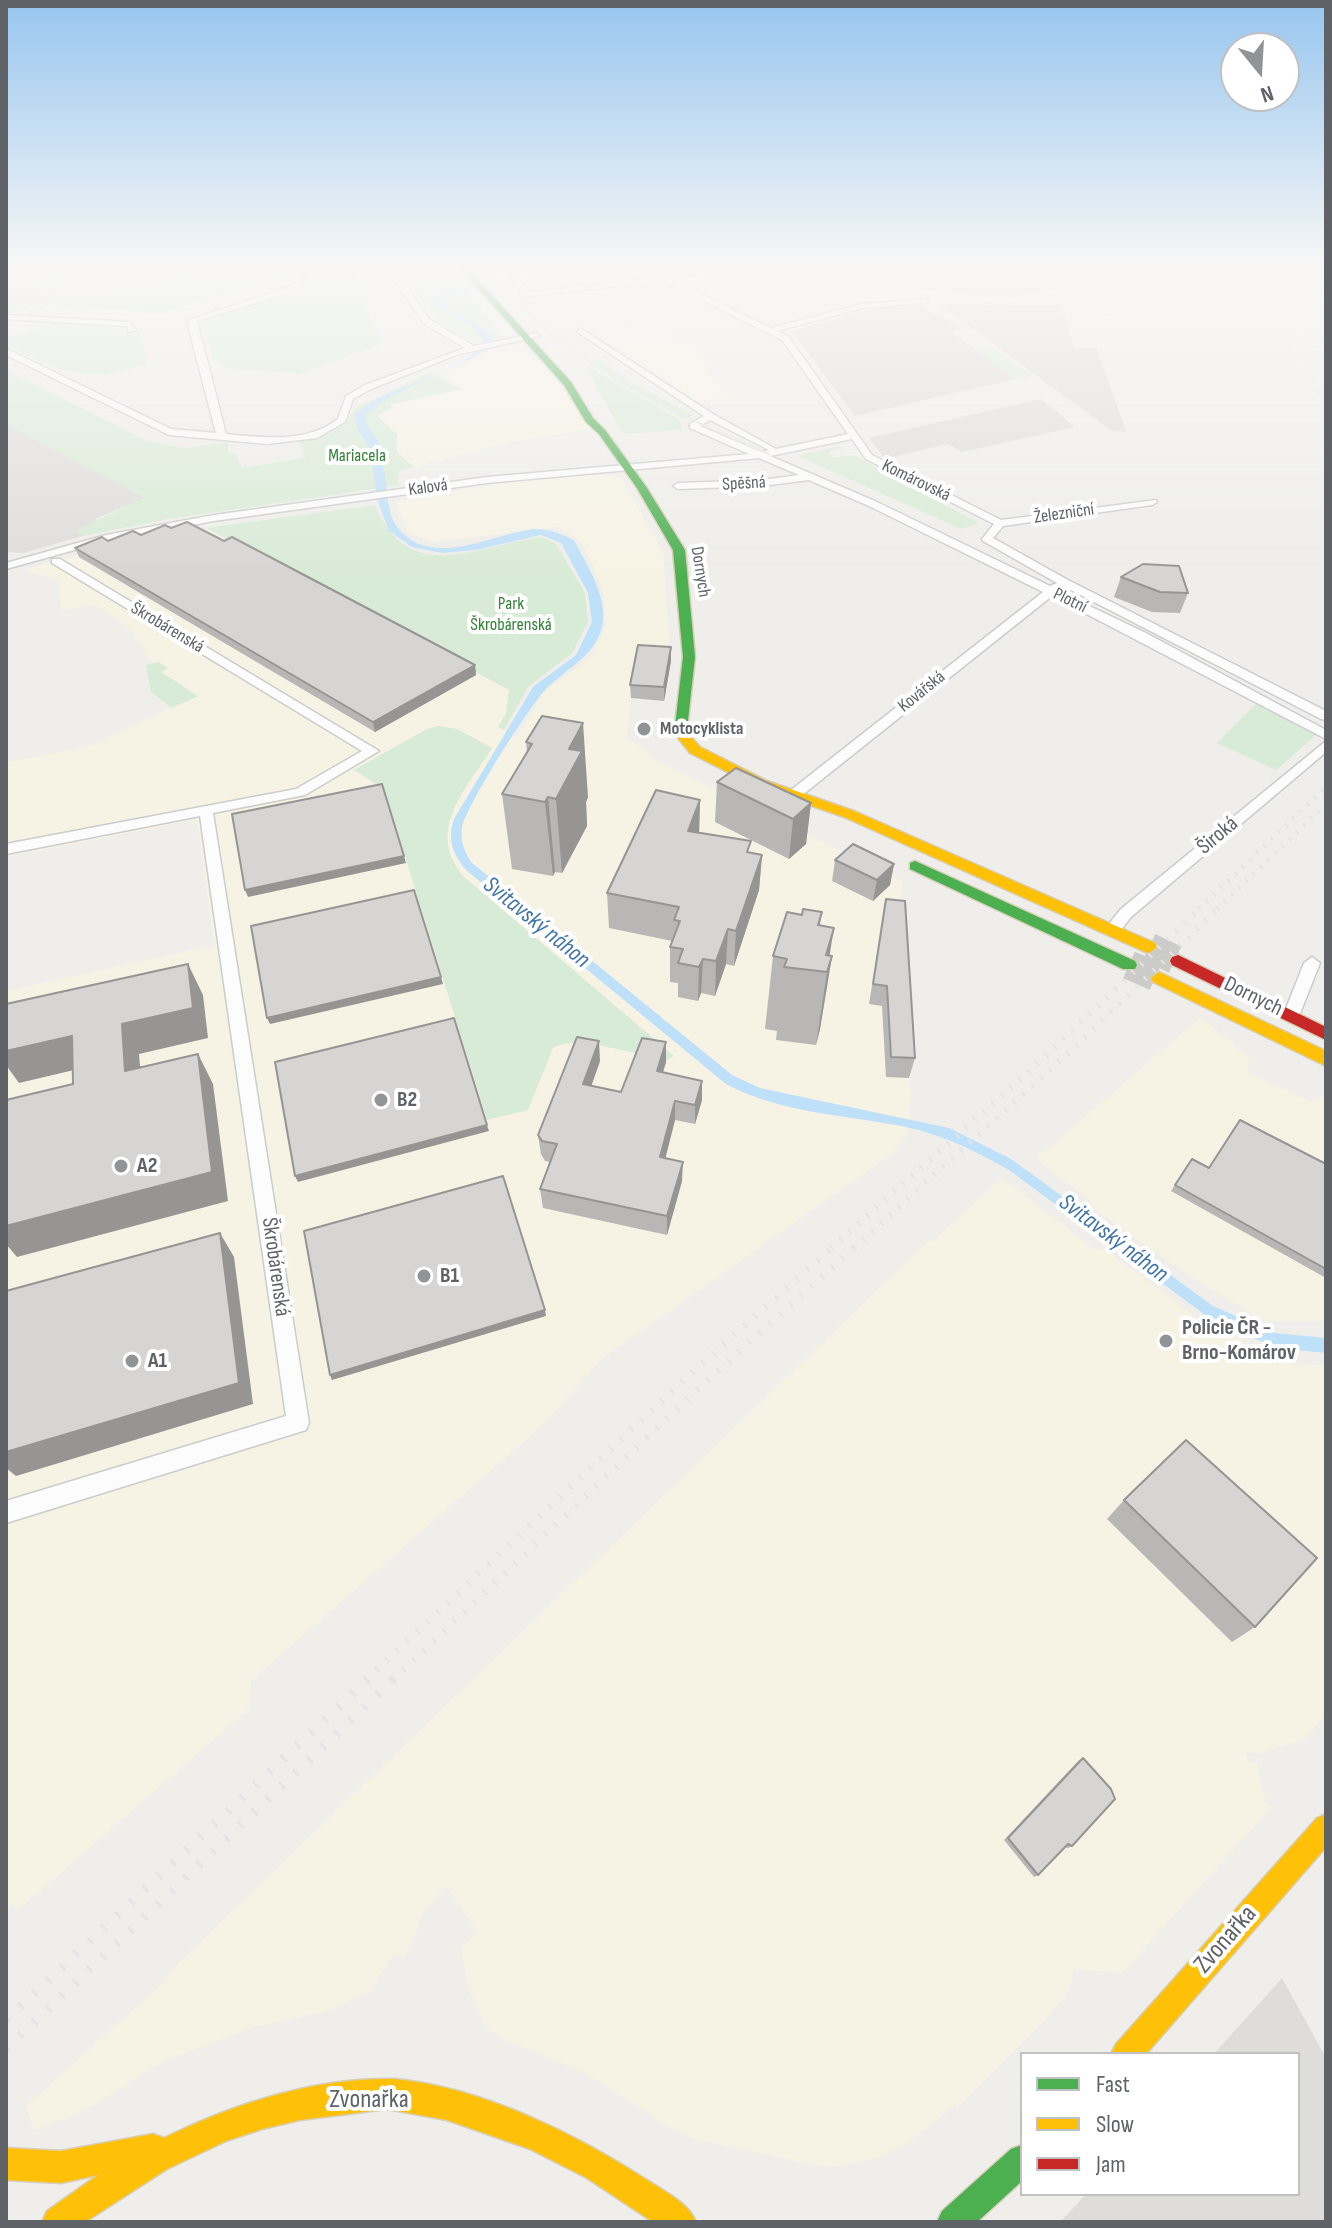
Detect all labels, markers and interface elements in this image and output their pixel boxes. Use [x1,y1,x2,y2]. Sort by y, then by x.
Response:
north arrow [1220,32,1300,112]
text: N [1257,79,1277,108]
park label: Mariacela [328,445,386,467]
street label: Komárovská [878,455,954,507]
street label: Spěšná [722,472,766,496]
street label: Kalová [407,475,449,501]
street label: Železniční [1033,499,1095,529]
street label: Dornych [685,545,715,599]
street label: Plotní [1050,584,1090,618]
park label: Park Škrobárenská [470,593,552,636]
street label: Škrobárenská [127,598,207,658]
street label: Kovářská [894,667,950,717]
place label: Motocyklista [660,718,743,740]
marker: Motocyklista [635,720,653,738]
street label: Široká [1192,811,1244,861]
water label: Svitavský náhon [477,871,595,975]
street label: Dornych [1219,972,1287,1022]
place label: B2 [397,1087,417,1113]
marker: B2 [372,1091,390,1109]
place label: A2 [137,1153,157,1179]
marker: A2 [112,1157,130,1175]
water label: Svitavský náhon [1053,1189,1173,1289]
street label: Škrobárenská [255,1216,295,1318]
place label: B1 [440,1263,459,1289]
marker: B1 [415,1267,433,1285]
place label: Policie ČR - Brno-Komárov [1182,1315,1296,1366]
marker: Policie ČR - Brno-Komárov [1157,1332,1175,1350]
place label: A1 [148,1348,167,1374]
marker: A1 [123,1352,141,1370]
street label: Zvonařka [1188,1900,1264,1980]
legend [1020,2052,1300,2196]
text: Fast [1096,2070,1130,2099]
street label: Zvonařka [329,2084,409,2116]
text: Slow [1096,2110,1134,2139]
text: Jam [1096,2150,1126,2179]

